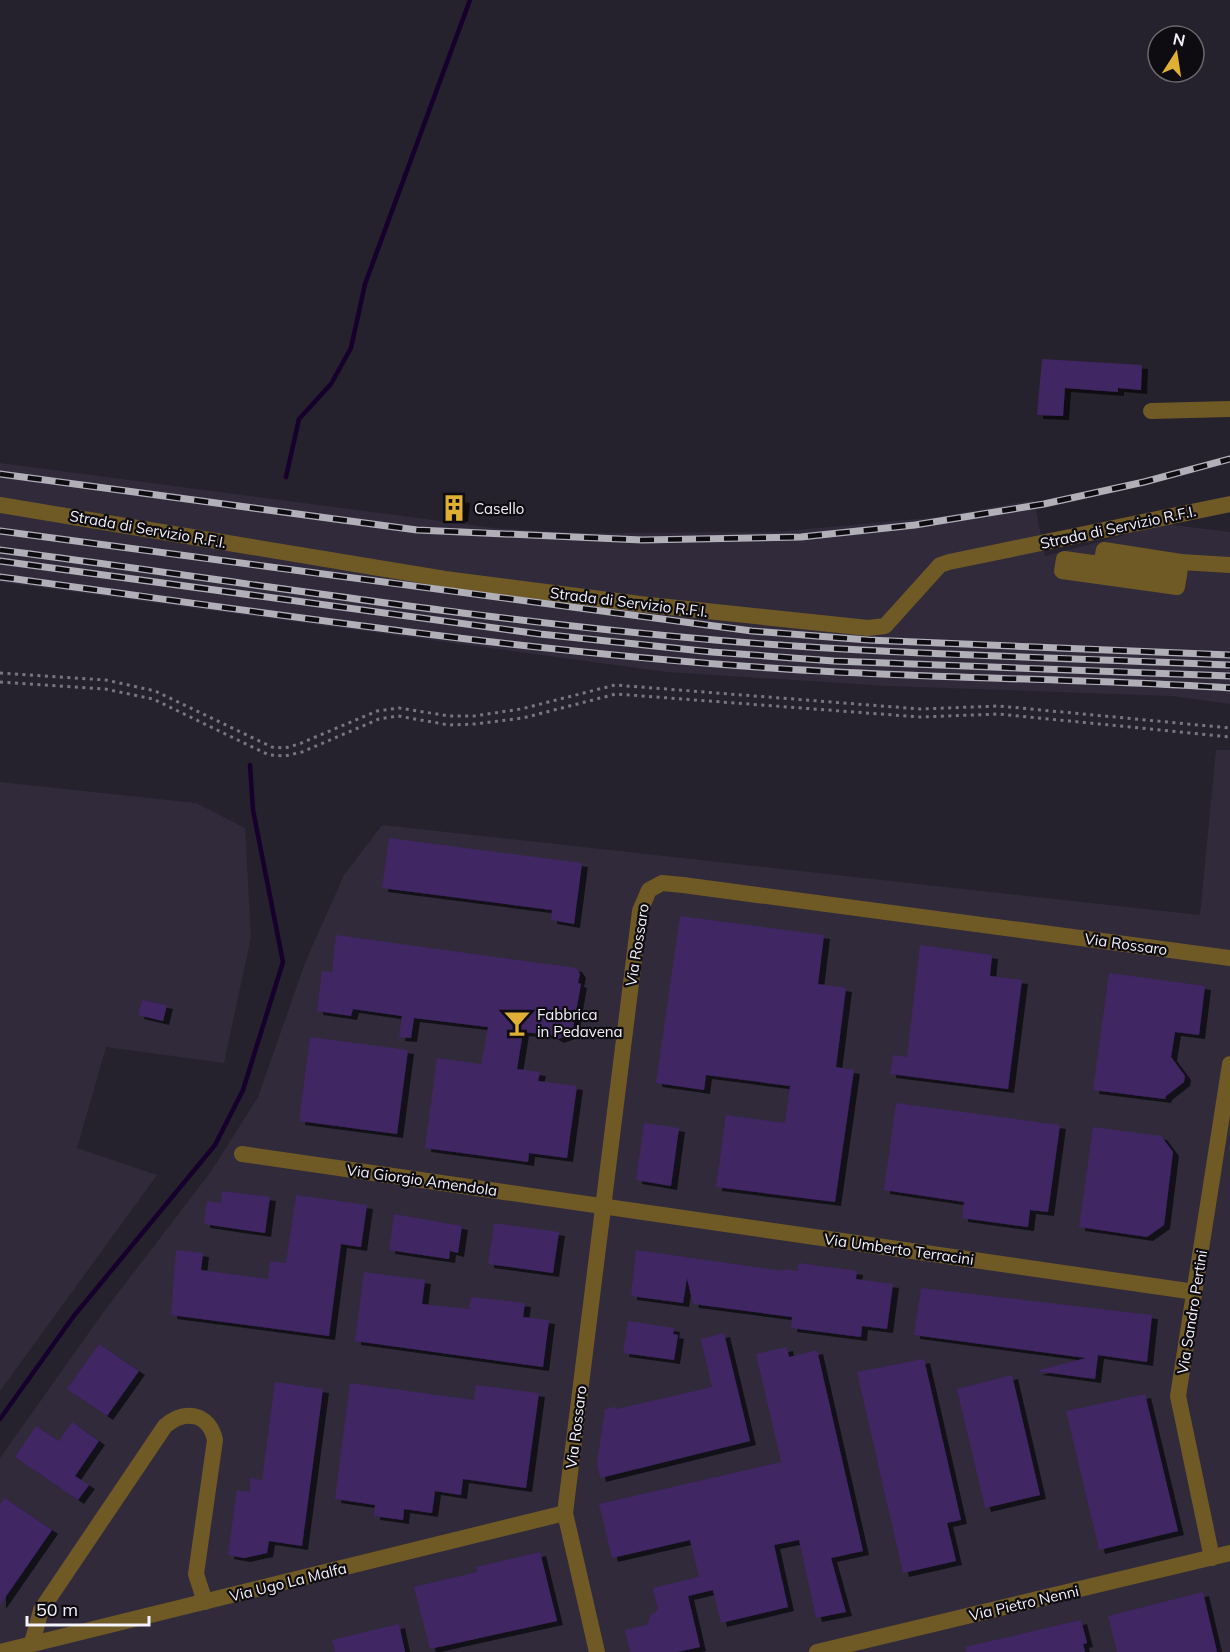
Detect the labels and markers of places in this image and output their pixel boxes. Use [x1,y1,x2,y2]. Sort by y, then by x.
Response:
building icon: Casello [439,493,469,523]
place label: Casello [474,499,524,518]
place label: Fabbrica in Pedavena [537,1005,623,1041]
bar icon: Fabbrica in Pedavena [502,1008,532,1038]

